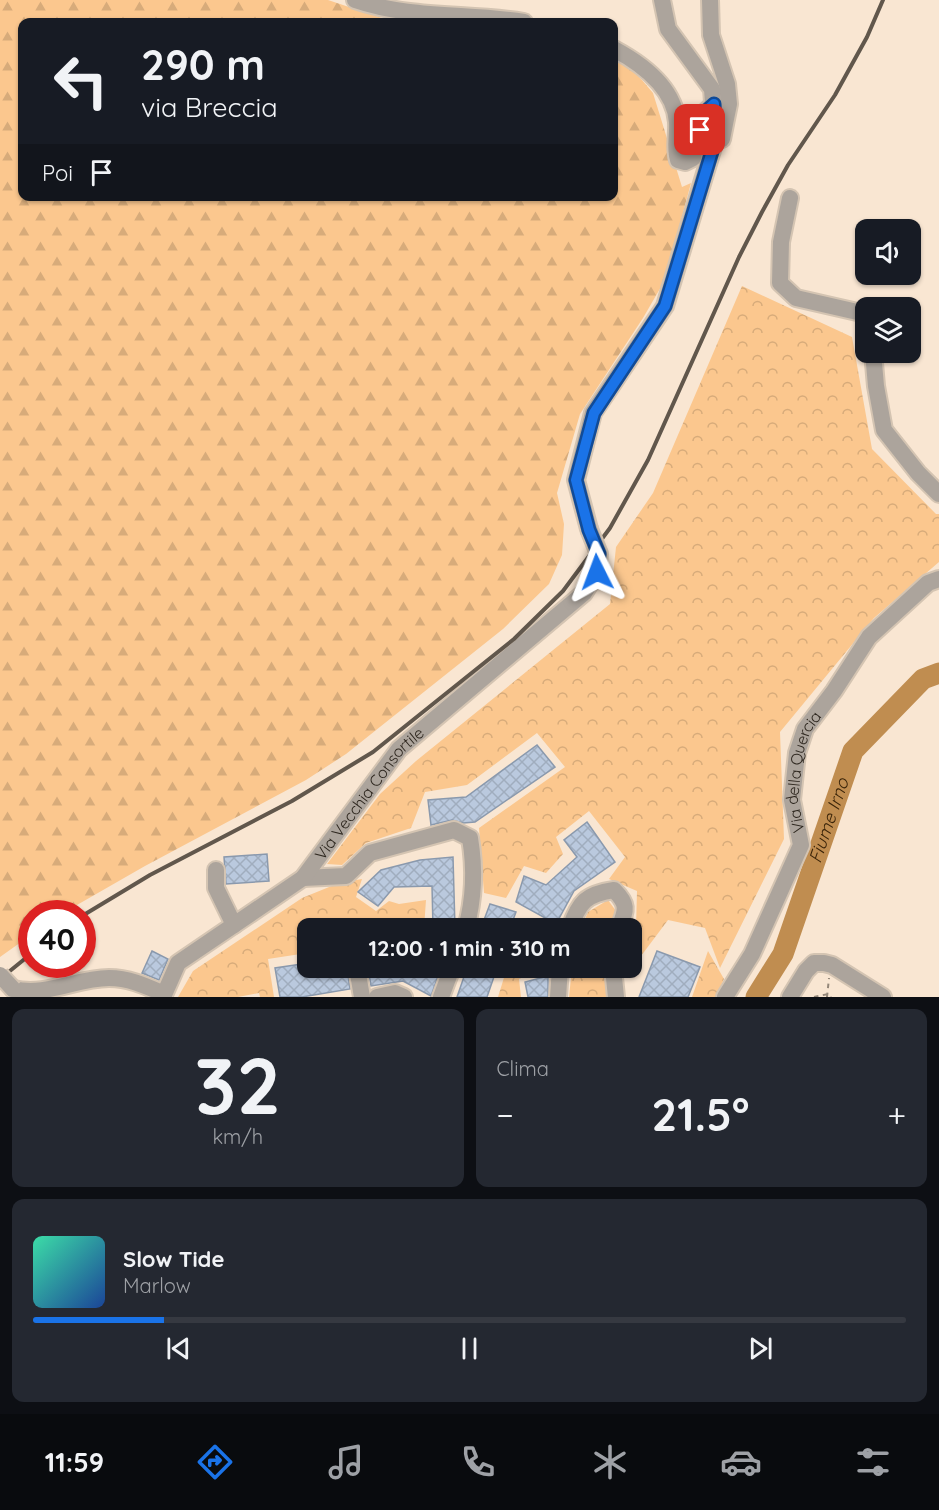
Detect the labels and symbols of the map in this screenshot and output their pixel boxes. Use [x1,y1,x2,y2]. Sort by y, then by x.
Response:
pin [674,104,725,155]
position arrow [565,540,629,604]
street label: Via della Quercia [781,707,825,835]
street label: Via Vecchia Consortile [310,722,428,864]
water label: Fiume Irno [803,774,854,866]
speed limit sign: 40 [18,900,96,978]

